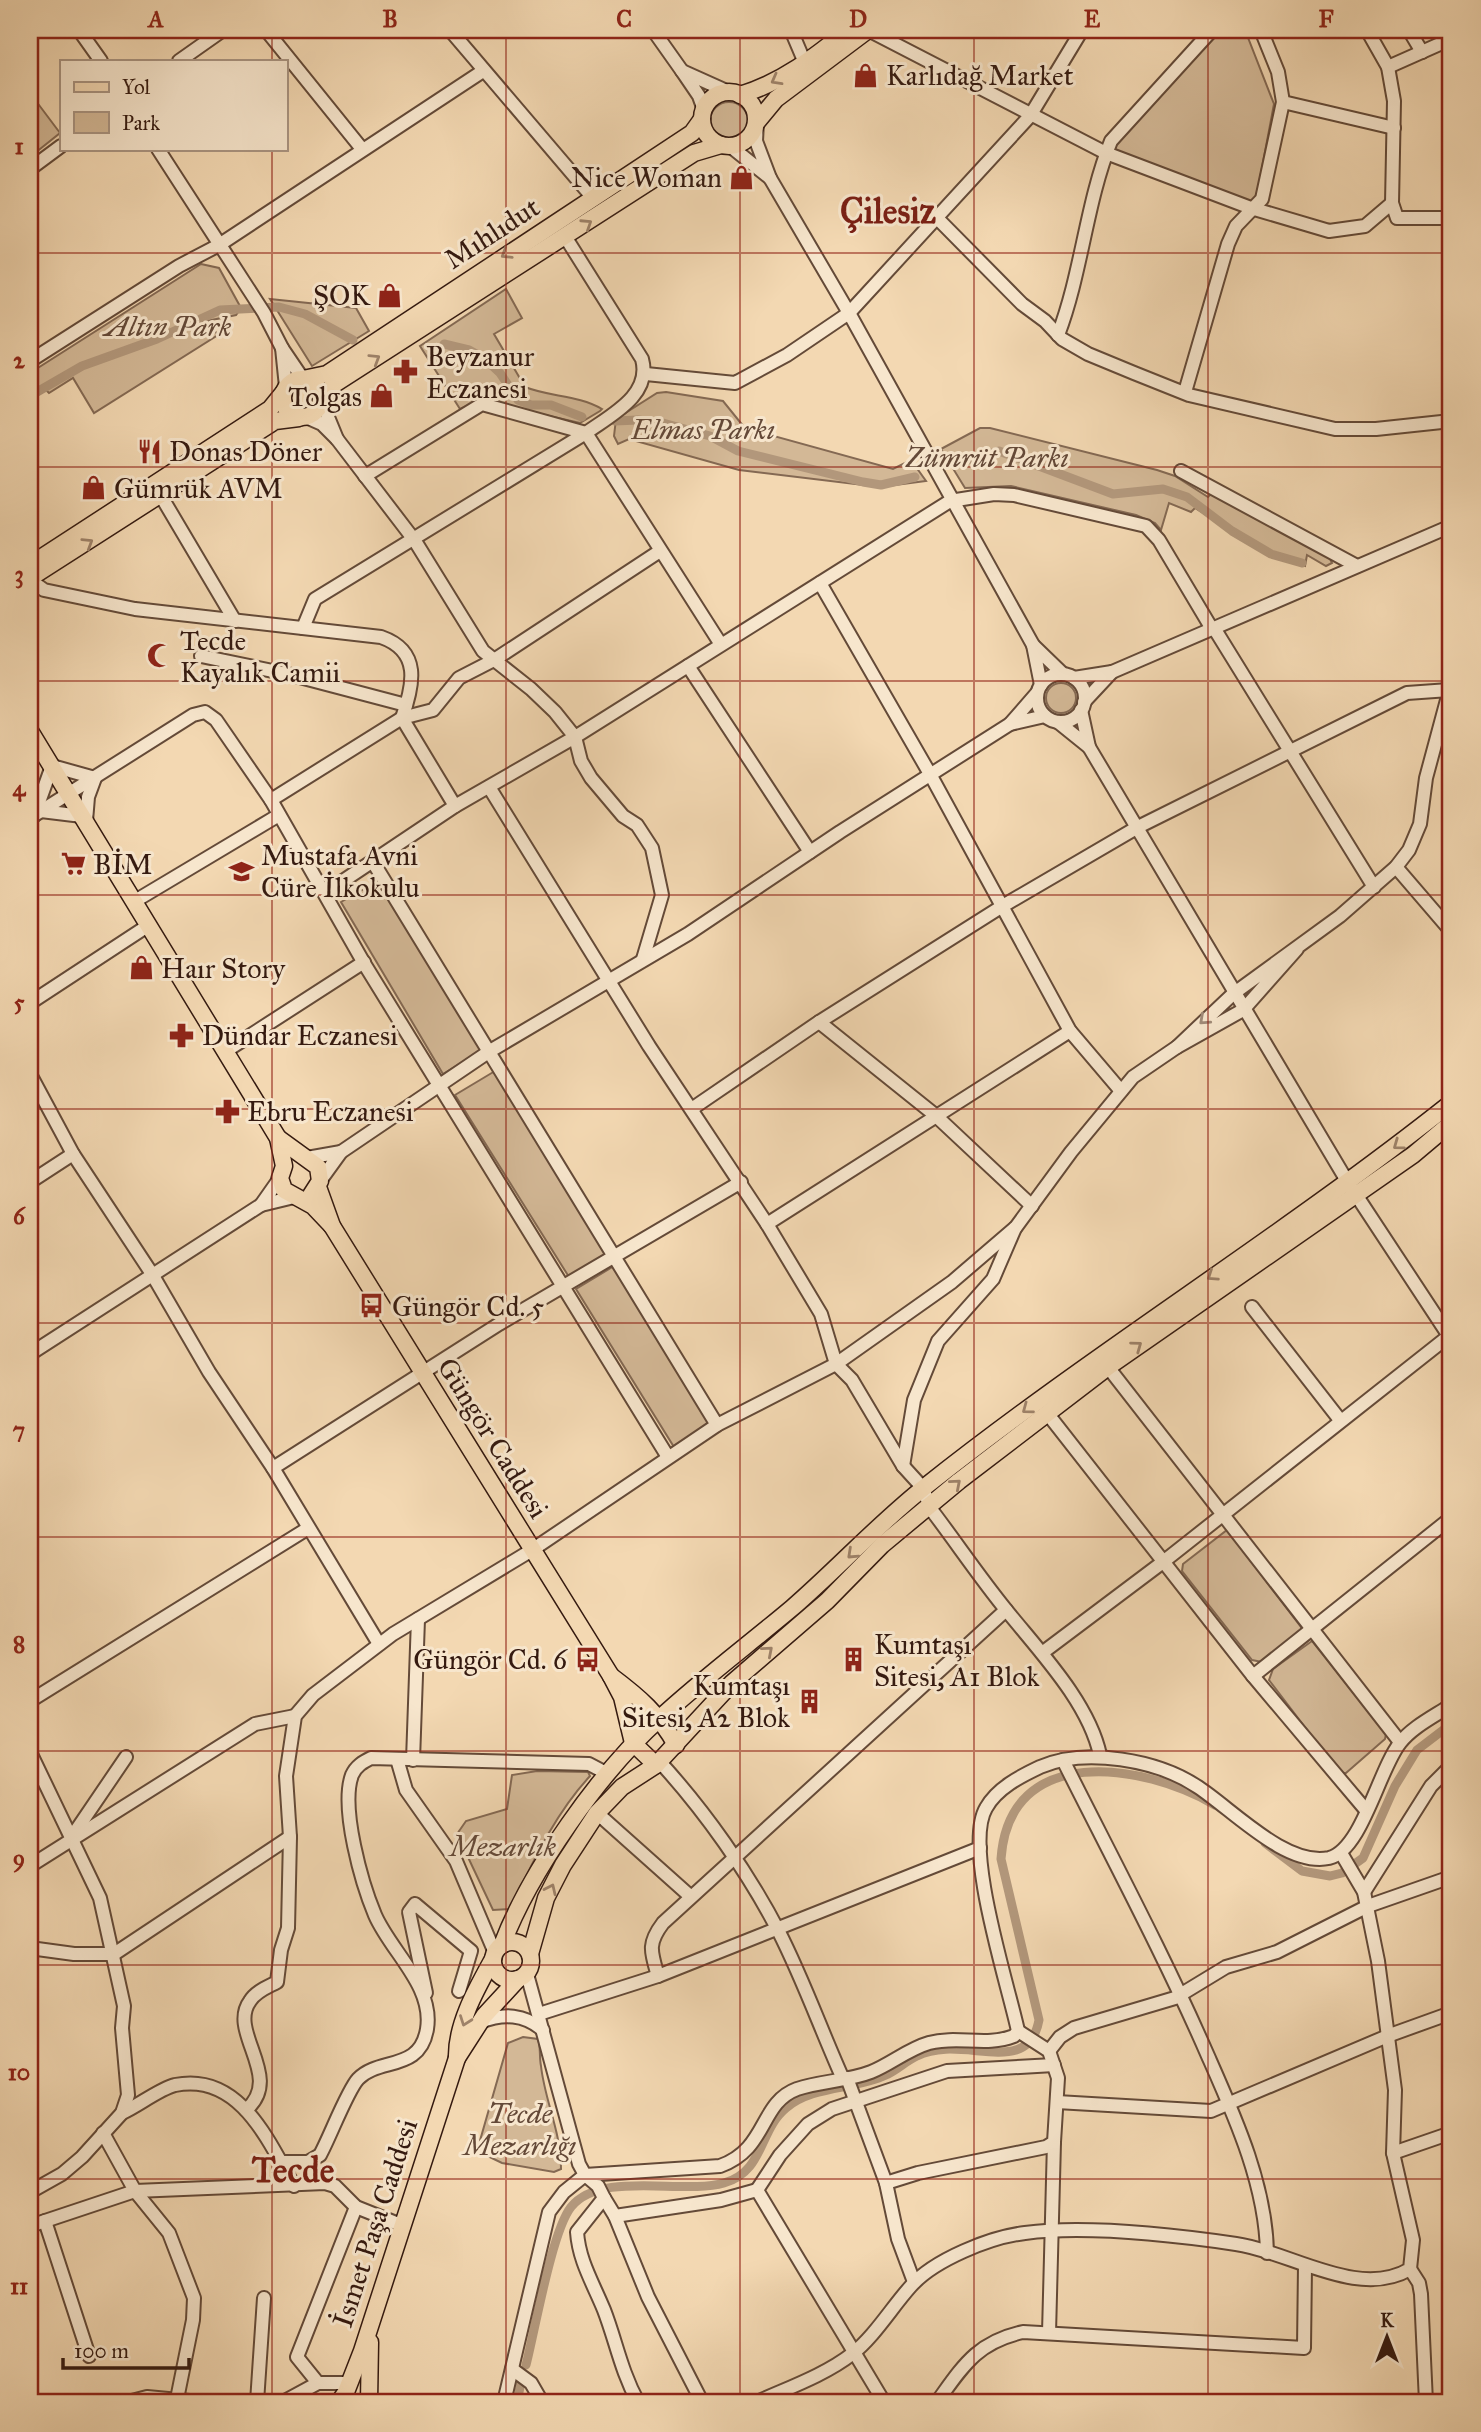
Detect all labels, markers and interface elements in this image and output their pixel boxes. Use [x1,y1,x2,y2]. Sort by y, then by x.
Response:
text: A [146,5,164,33]
text: B [382,5,398,33]
text: C [616,5,632,33]
text: D [849,5,867,33]
text: E [1084,5,1101,33]
text: F [1318,5,1334,33]
place label: Karlıdağ Market [886,58,1074,93]
legend [60,60,287,150]
shop icon: Karlıdağ Market [852,61,880,89]
one-way arrow [771,72,783,85]
text: Yol [122,74,151,100]
text: Park [122,110,160,136]
text: 1 [14,132,24,160]
place label: Nice Woman [571,160,722,195]
shop icon: Nice Woman [728,163,756,191]
street label: Mıhlıdut [438,189,546,277]
district label: Çilesiz [840,190,936,234]
one-way arrow [580,219,593,232]
one-way arrow [501,246,514,259]
place label: ŞOK [313,278,371,313]
shop icon: ŞOK [376,281,404,309]
park label: Altın Park [102,309,232,344]
place label: Beyzanur Eczanesi [426,339,535,406]
text: 2 [13,346,25,374]
one-way arrow [367,355,380,368]
pharmacy icon: Beyzanur Eczanesi [392,358,420,386]
place label: Tolgas [288,379,362,414]
shop icon: Tolgas [368,382,396,410]
park label: Elmas Parkı [630,412,775,447]
place label: Donas Döner [169,434,323,469]
restaurant icon: Donas Döner [135,437,163,465]
park label: Zümrüt Parkı [904,440,1069,475]
place label: Gümrük AVM [114,471,283,506]
shop icon: Gümrük AVM [80,474,108,502]
one-way arrow [80,538,93,551]
text: 3 [14,560,24,589]
place label: Tecde Kayalık Camii [180,623,341,690]
mosque icon: Tecde Kayalık Camii [146,642,174,670]
text: 4 [13,774,27,802]
place label: Mustafa Avni Cüre İlkokulu [261,838,420,905]
place label: BİM [93,847,152,882]
supermarket icon: BİM [59,850,87,878]
school or university icon: Mustafa Avni Cüre İlkokulu [227,857,255,885]
place label: Haır Story [161,951,286,986]
shop icon: Haır Story [127,954,155,982]
text: 5 [14,988,25,1016]
one-way arrow [1199,1012,1212,1024]
place label: Dündar Eczanesi [202,1018,398,1053]
pharmacy icon: Dündar Eczanesi [168,1021,196,1049]
place label: Ebru Eczanesi [247,1094,414,1129]
pharmacy icon: Ebru Eczanesi [213,1097,241,1125]
one-way arrow [1393,1136,1405,1149]
text: 6 [13,1202,26,1230]
one-way arrow [1207,1268,1220,1280]
place label: Güngör Cd. 5 [392,1289,544,1324]
bus stop icon: Güngör Cd. 5 [358,1292,386,1320]
one-way arrow [1129,1342,1142,1354]
street label: Güngör Caddesi [430,1351,556,1525]
one-way arrow [1023,1401,1035,1413]
text: 7 [13,1416,25,1444]
one-way arrow [948,1480,961,1492]
one-way arrow [847,1545,860,1558]
place label: Kumtaşı Sitesi, A1 Blok [874,1627,1039,1694]
text: 8 [13,1630,25,1658]
place label: Güngör Cd. 6 [413,1642,569,1677]
bus stop icon: Güngör Cd. 6 [573,1645,601,1673]
building icon: Kumtaşı Sitesi, A1 Blok [840,1646,868,1674]
one-way arrow [760,1647,773,1659]
place label: Kumtaşı Sitesi, A2 Blok [622,1668,790,1735]
building icon: Kumtaşı Sitesi, A2 Blok [796,1687,824,1715]
park label: Mezarlık [447,1829,557,1864]
text: 9 [13,1844,25,1873]
one-way arrow [543,1884,557,1896]
one-way arrow [459,2014,473,2026]
text: 10 [8,2058,30,2086]
park label: Tecde Mezarlığı [461,2096,576,2163]
street label: İsmet Paşa Caddesi [325,2114,425,2332]
district label: Tecde [252,2149,335,2192]
text: 11 [10,2272,28,2300]
north arrow [1352,2302,1422,2372]
text: K [1380,2309,1395,2332]
scale bar [63,2327,189,2371]
text: 100 m [74,2338,129,2364]

